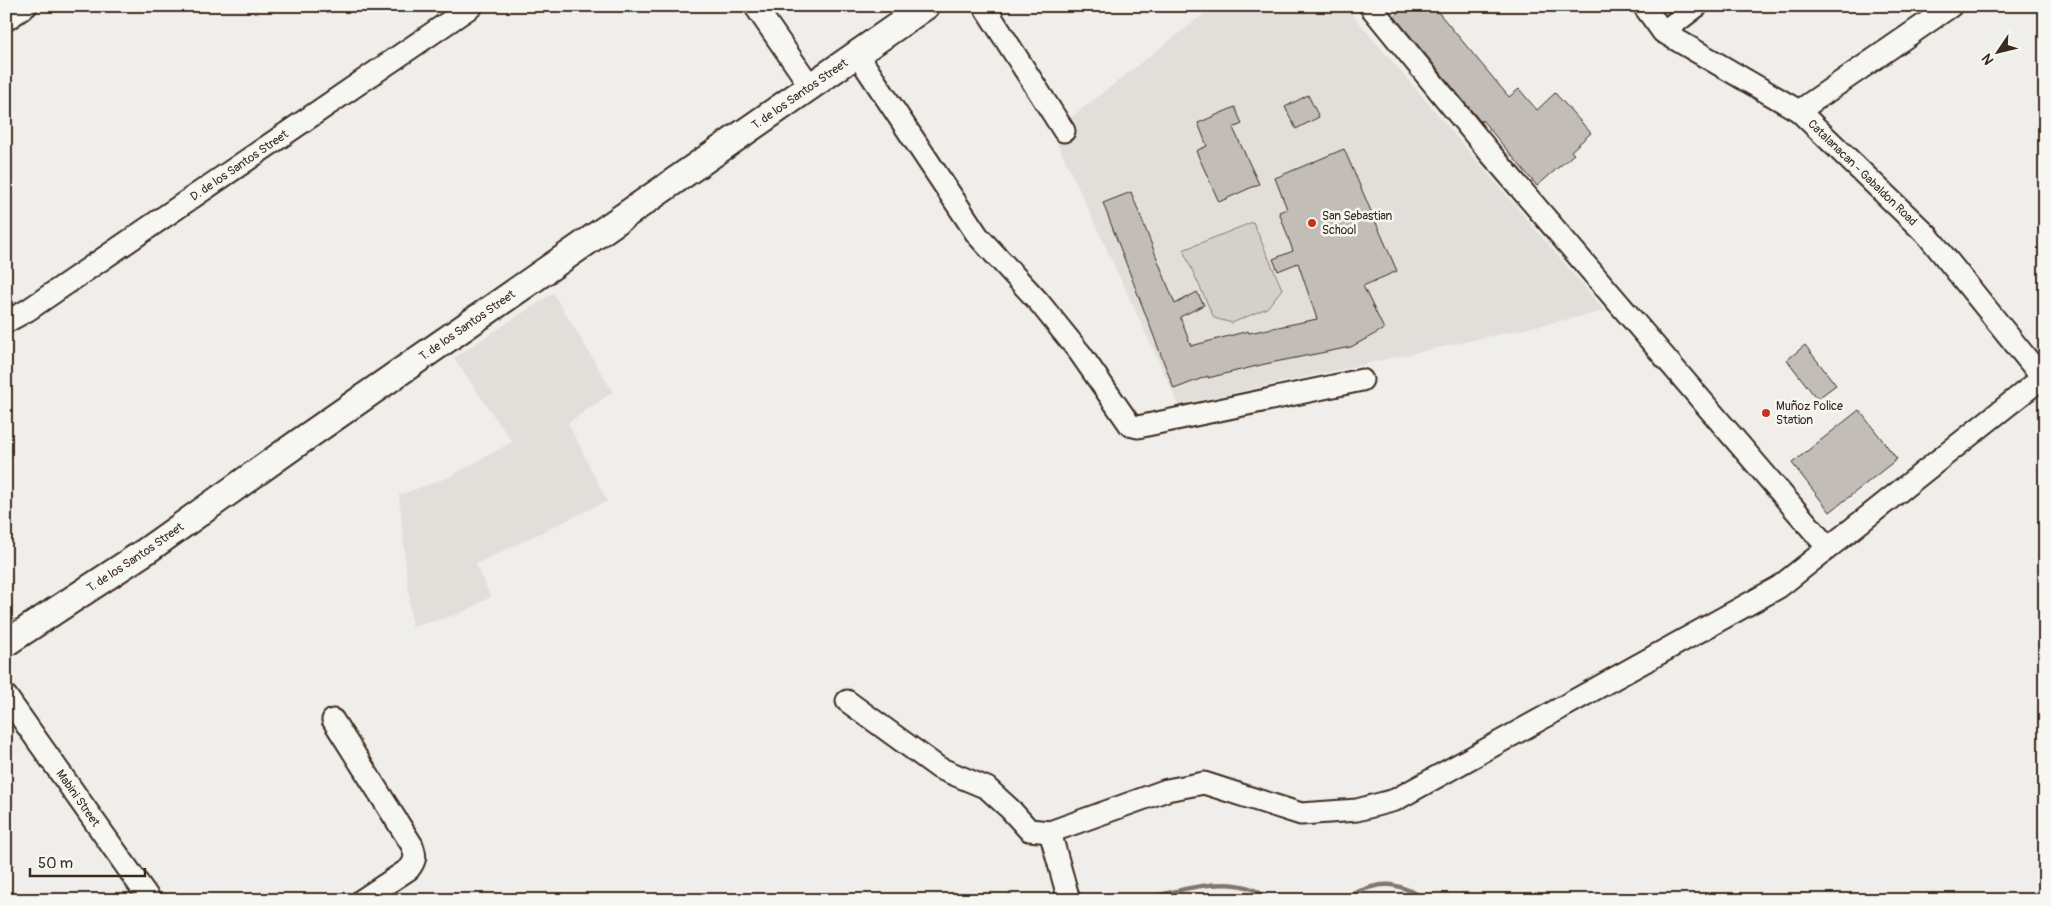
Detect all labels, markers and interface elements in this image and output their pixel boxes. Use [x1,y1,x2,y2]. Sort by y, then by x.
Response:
north arrow [1974,28,2024,78]
text: N [1978,50,1997,68]
street label: T. de los Santos Street [749,55,851,133]
street label: Catalanacan - Gabaldon Road [1805,116,1920,229]
street label: D. de los Santos Street [187,127,291,204]
place label: San Sebastian School [1322,209,1393,238]
marker: San Sebastian School [1306,217,1318,229]
street label: T. de los Santos Street [416,287,518,364]
place label: Muñoz Police Station [1776,399,1843,428]
marker: Muñoz Police Station [1760,407,1772,419]
street label: T. de los Santos Street [84,519,187,595]
street label: Mabini Street [53,767,103,830]
scale bar [30,846,145,878]
text: 50 m [38,854,73,873]

